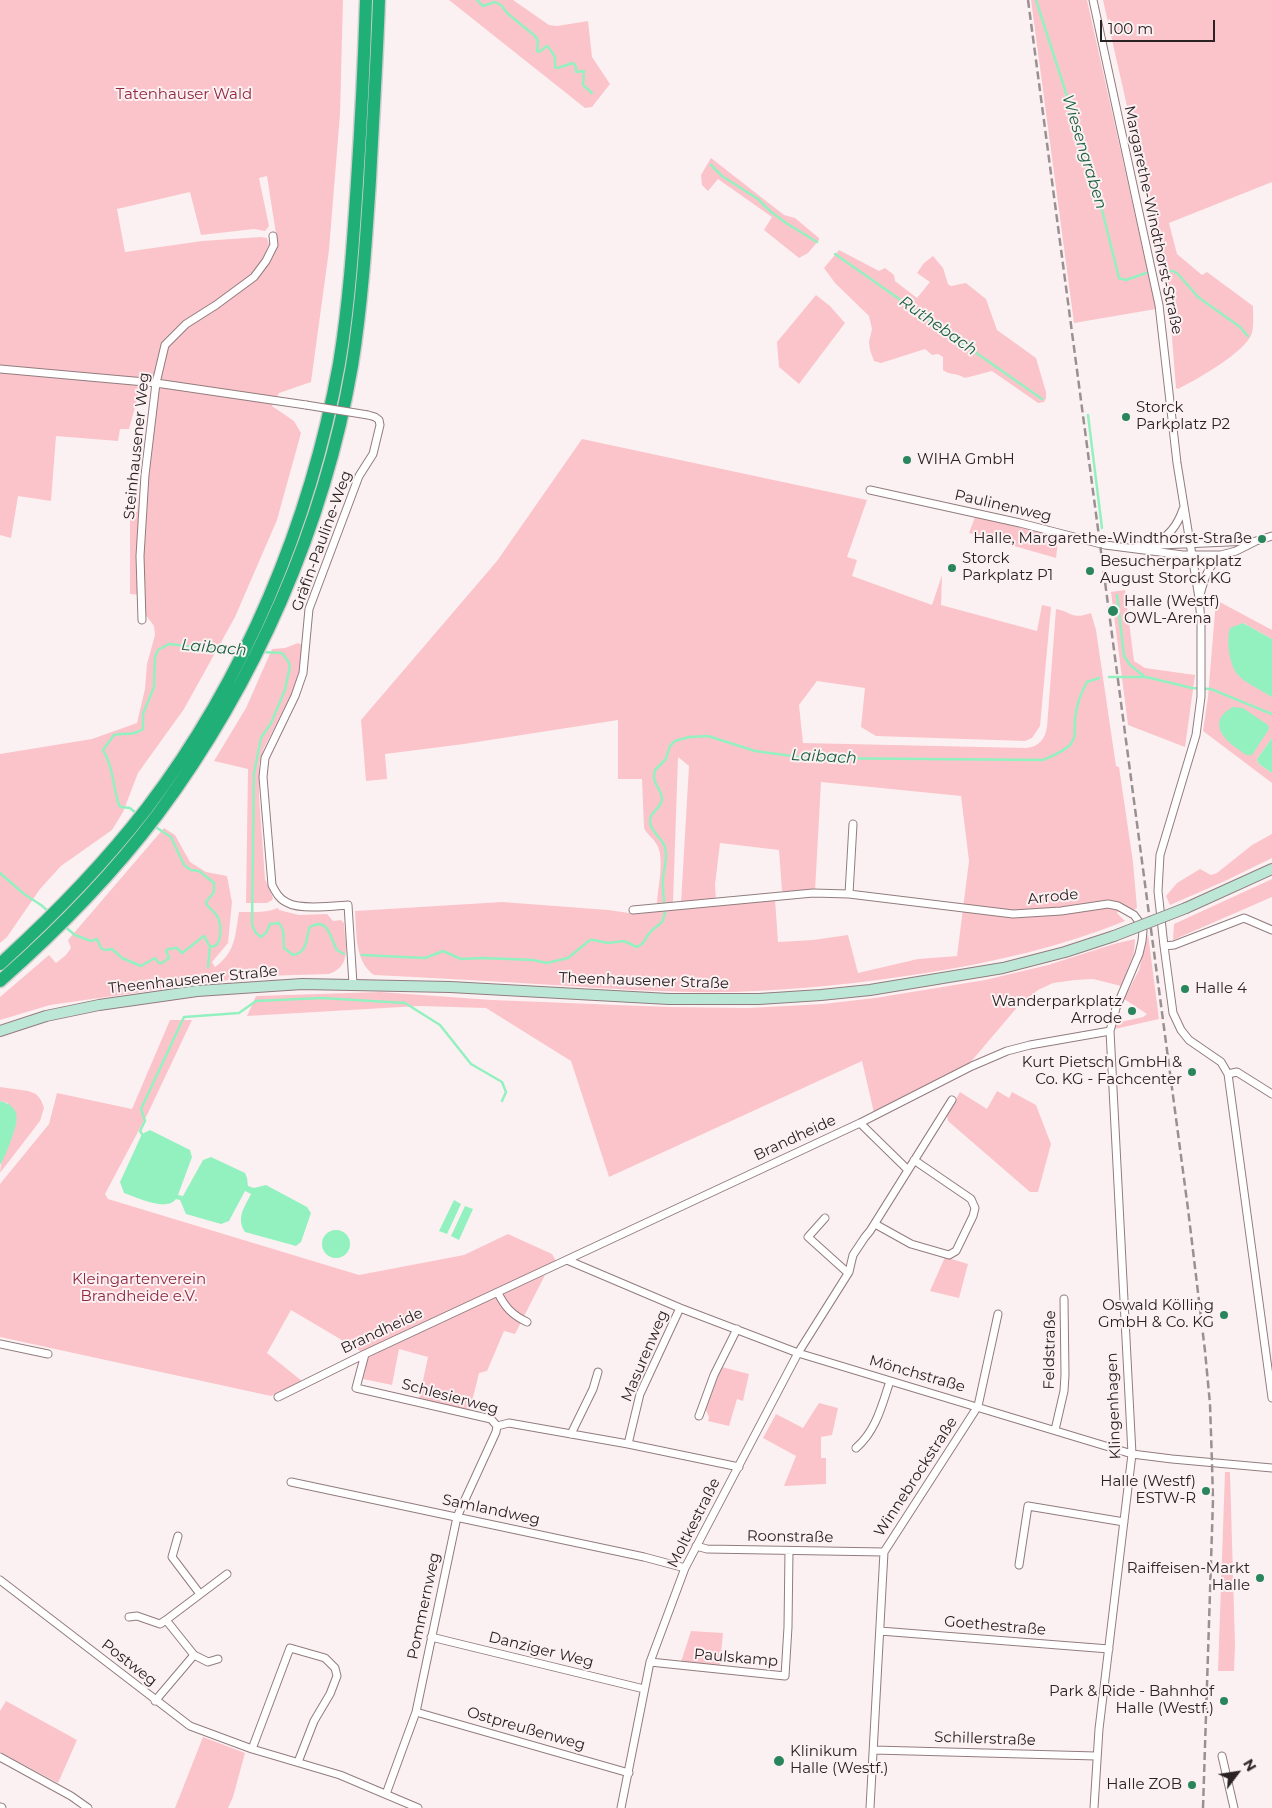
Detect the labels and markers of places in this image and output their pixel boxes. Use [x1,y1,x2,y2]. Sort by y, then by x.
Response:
place label: Storck Parkplatz P2 [1136,399,1230,434]
marker: Storck Parkplatz P2 [1120,411,1132,423]
place label: WIHA GmbH [917,451,1015,469]
marker: WIHA GmbH [901,454,913,466]
place label: Halle, Margarethe-Windthorst-Straße [973,530,1252,548]
marker: Halle, Margarethe-Windthorst-Straße [1256,533,1268,545]
place label: Storck Parkplatz P1 [962,550,1053,585]
place label: Besucherparkplatz August Storck KG [1100,553,1242,588]
marker: Storck Parkplatz P1 [946,562,958,574]
marker: Besucherparkplatz August Storck KG [1084,565,1096,577]
place label: Halle (Westf) OWL-Arena [1124,593,1220,628]
marker: Halle (Westf) OWL-Arena [1106,604,1120,618]
place label: Halle 4 [1195,980,1247,998]
marker: Halle 4 [1179,983,1191,995]
place label: Wanderparkplatz Arrode [992,993,1122,1028]
marker: Wanderparkplatz Arrode [1126,1005,1138,1017]
place label: Kurt Pietsch GmbH & Co. KG - Fachcenter [1022,1054,1182,1089]
marker: Kurt Pietsch GmbH & Co. KG - Fachcenter [1186,1066,1198,1078]
place label: Oswald Kölling GmbH & Co. KG [1098,1297,1214,1332]
marker: Oswald Kölling GmbH & Co. KG [1218,1309,1230,1321]
place label: Halle (Westf) ESTW-R [1100,1473,1196,1508]
marker: Halle (Westf) ESTW-R [1200,1485,1212,1497]
place label: Raiffeisen-Markt Halle [1127,1560,1250,1595]
marker: Raiffeisen-Markt Halle [1254,1572,1266,1584]
place label: Park & Ride - Bahnhof Halle (Westf.) [1049,1683,1214,1718]
marker: Park & Ride - Bahnhof Halle (Westf.) [1218,1695,1230,1707]
place label: Klinikum Halle (Westf.) [790,1743,888,1778]
marker: Klinikum Halle (Westf.) [772,1754,786,1768]
place label: Halle ZOB [1106,1776,1182,1794]
marker: Halle ZOB [1186,1779,1198,1791]

